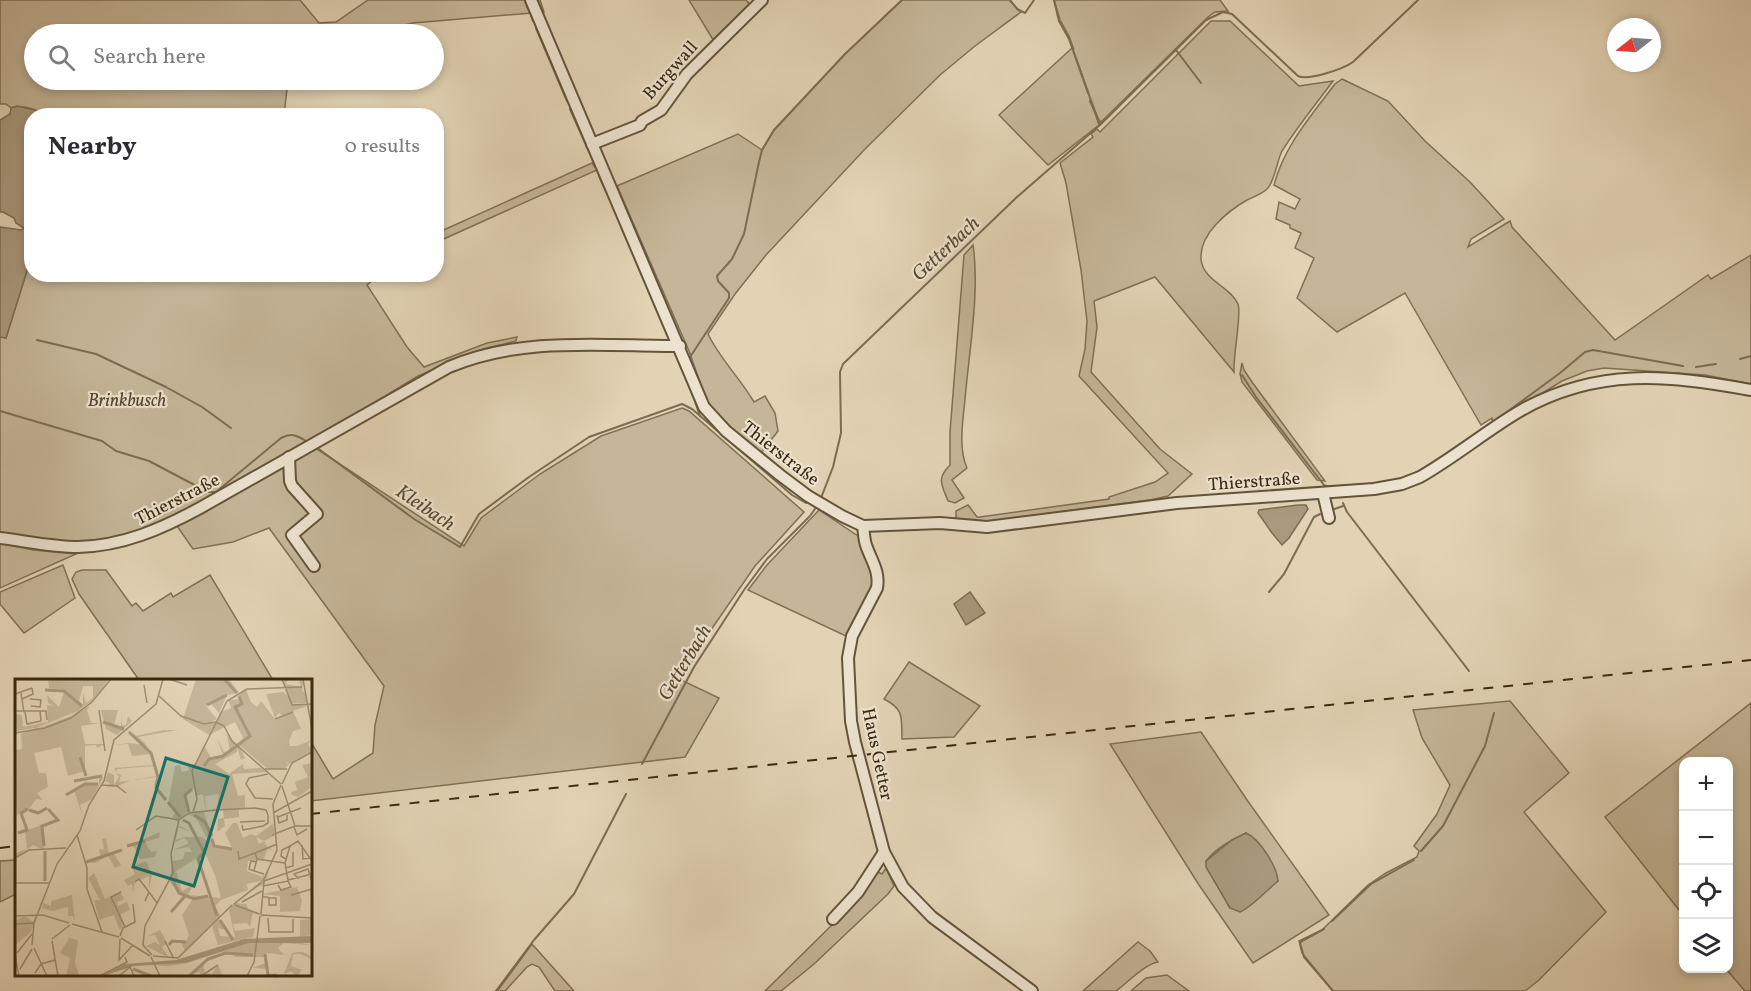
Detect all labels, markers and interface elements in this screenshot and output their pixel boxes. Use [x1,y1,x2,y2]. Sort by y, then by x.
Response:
north arrow [1607,18,1661,72]
search box [24,24,444,90]
street label: Burgwall [638,36,704,106]
icon: search [45,41,78,74]
text: Search here [93,42,206,73]
text: Nearby [48,129,137,165]
text: 0 results [345,133,420,161]
water label: Getterbach [906,210,987,288]
park label: Brinkbusch [88,389,166,414]
street label: Thierstraße [736,416,824,492]
street label: Thierstraße [1207,467,1301,498]
street label: Thierstraße [131,468,224,532]
water label: Kleibach [390,479,460,539]
water label: Getterbach [652,620,719,706]
inset map [15,679,312,976]
street label: Haus Getter [855,706,899,803]
map controls [1679,757,1733,973]
button: + [1679,757,1733,811]
button: − [1679,811,1733,865]
button: locate [1679,865,1733,919]
button: layers [1679,919,1733,973]

